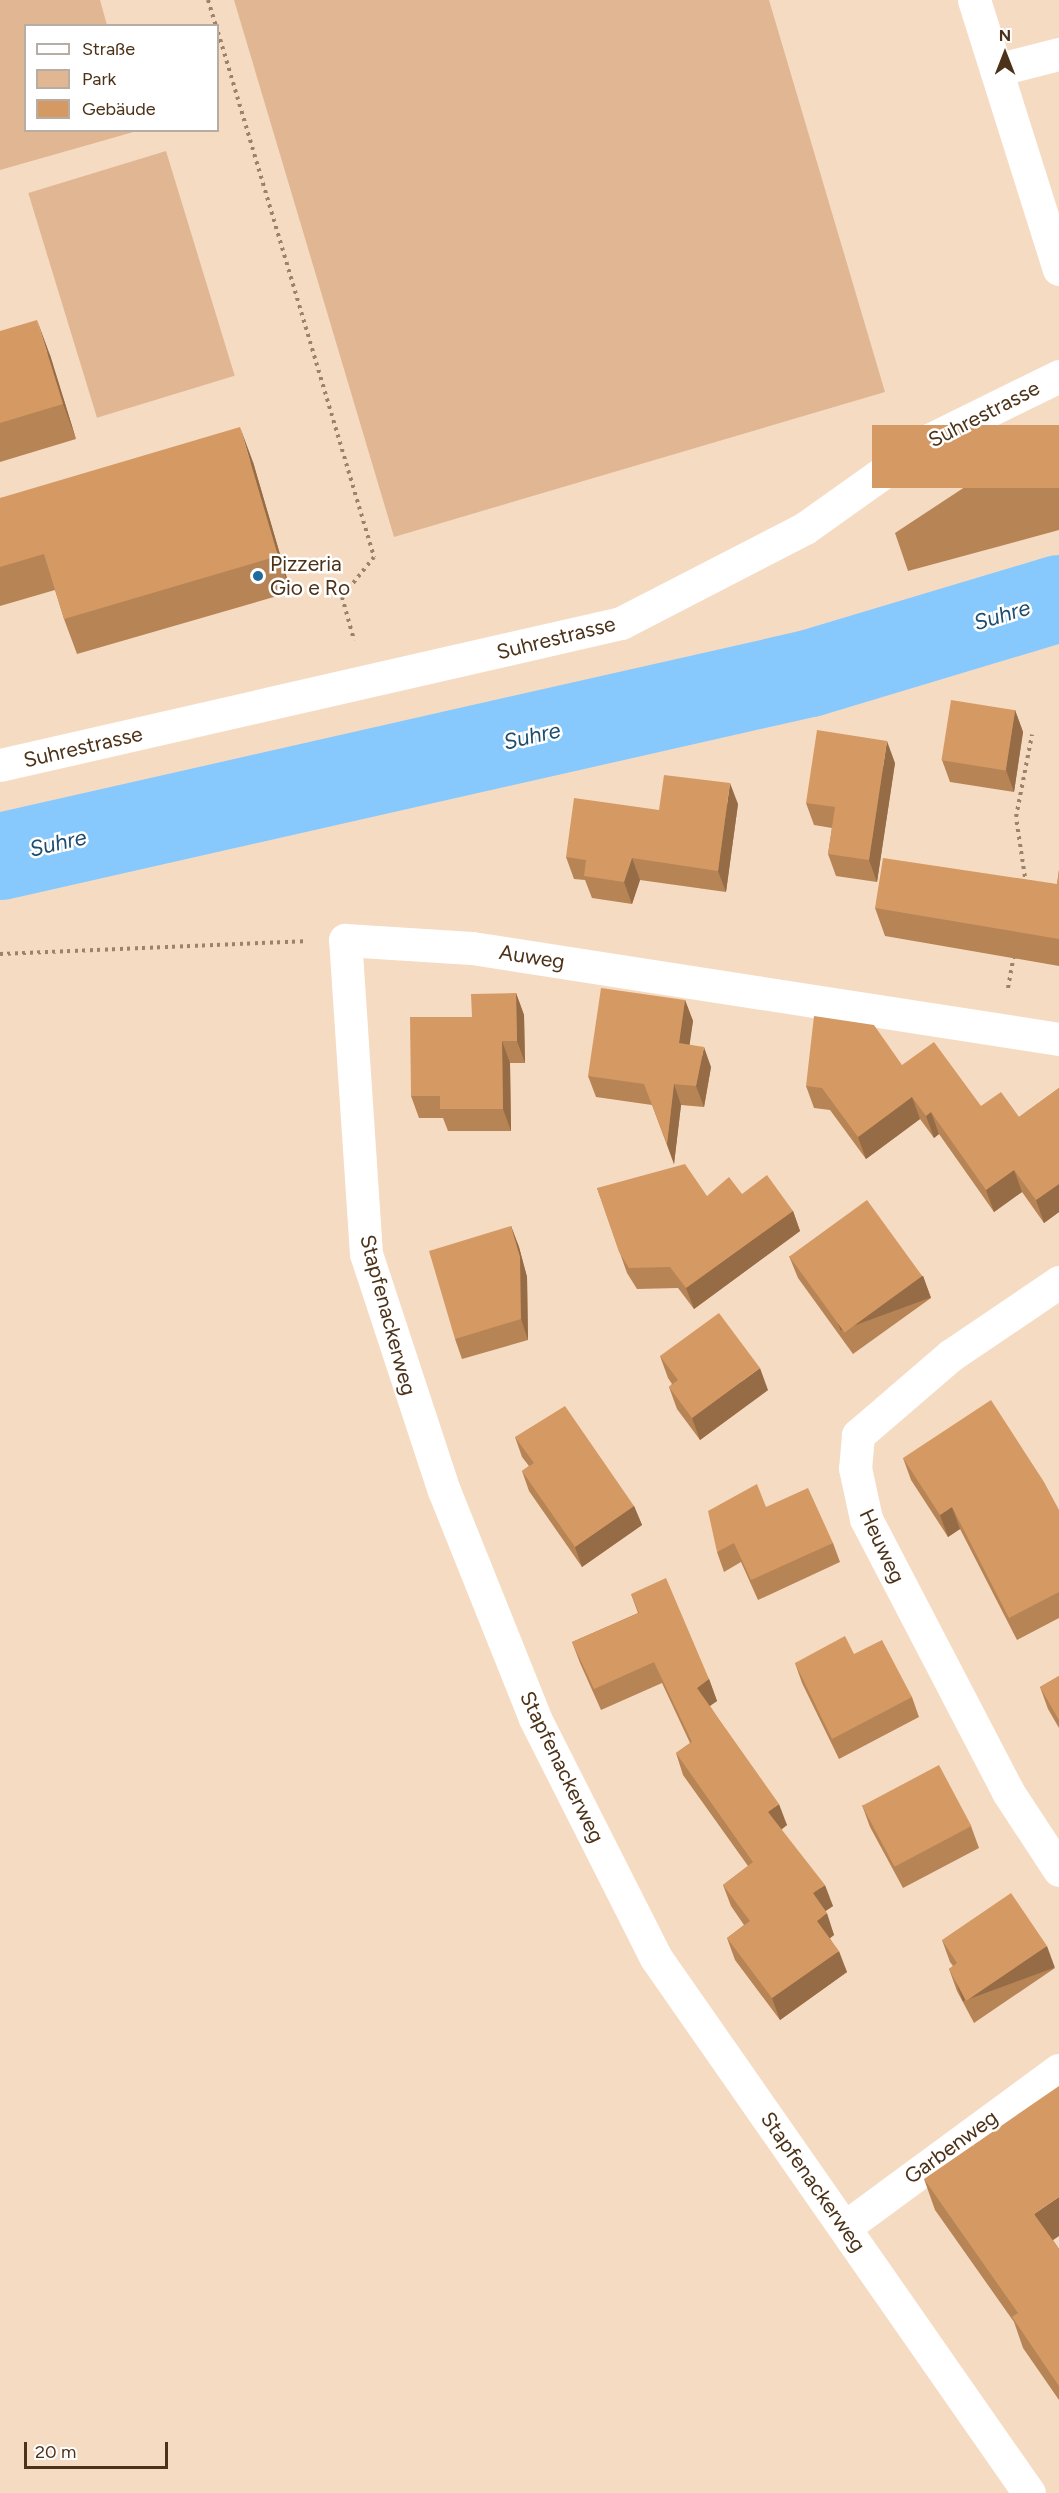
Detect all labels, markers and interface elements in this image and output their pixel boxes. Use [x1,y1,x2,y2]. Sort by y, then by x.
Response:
legend [24,24,219,132]
north arrow [975,24,1035,84]
text: N [999,26,1011,45]
text: Straße [82,38,135,60]
text: Park [82,68,116,90]
text: Gebäude [82,98,156,120]
street label: Suhrestrasse [924,375,1044,453]
place label: Pizzeria Gio e Ro [270,551,350,601]
marker: Pizzeria Gio e Ro [251,569,265,583]
water label: Suhre [971,594,1033,636]
street label: Suhrestrasse [494,611,618,665]
water label: Suhre [501,717,563,755]
street label: Suhrestrasse [21,721,145,773]
water label: Suhre [27,824,89,862]
street label: Auweg [497,939,567,975]
street label: Stapfenackerweg [354,1232,422,1398]
street label: Heuweg [854,1505,910,1587]
street label: Stapfenackerweg [514,1687,610,1847]
street label: Garbenweg [899,2105,1003,2189]
street label: Stapfenackerweg [755,2107,871,2257]
scale bar [27,2430,171,2468]
text: 20 m [35,2441,76,2463]

